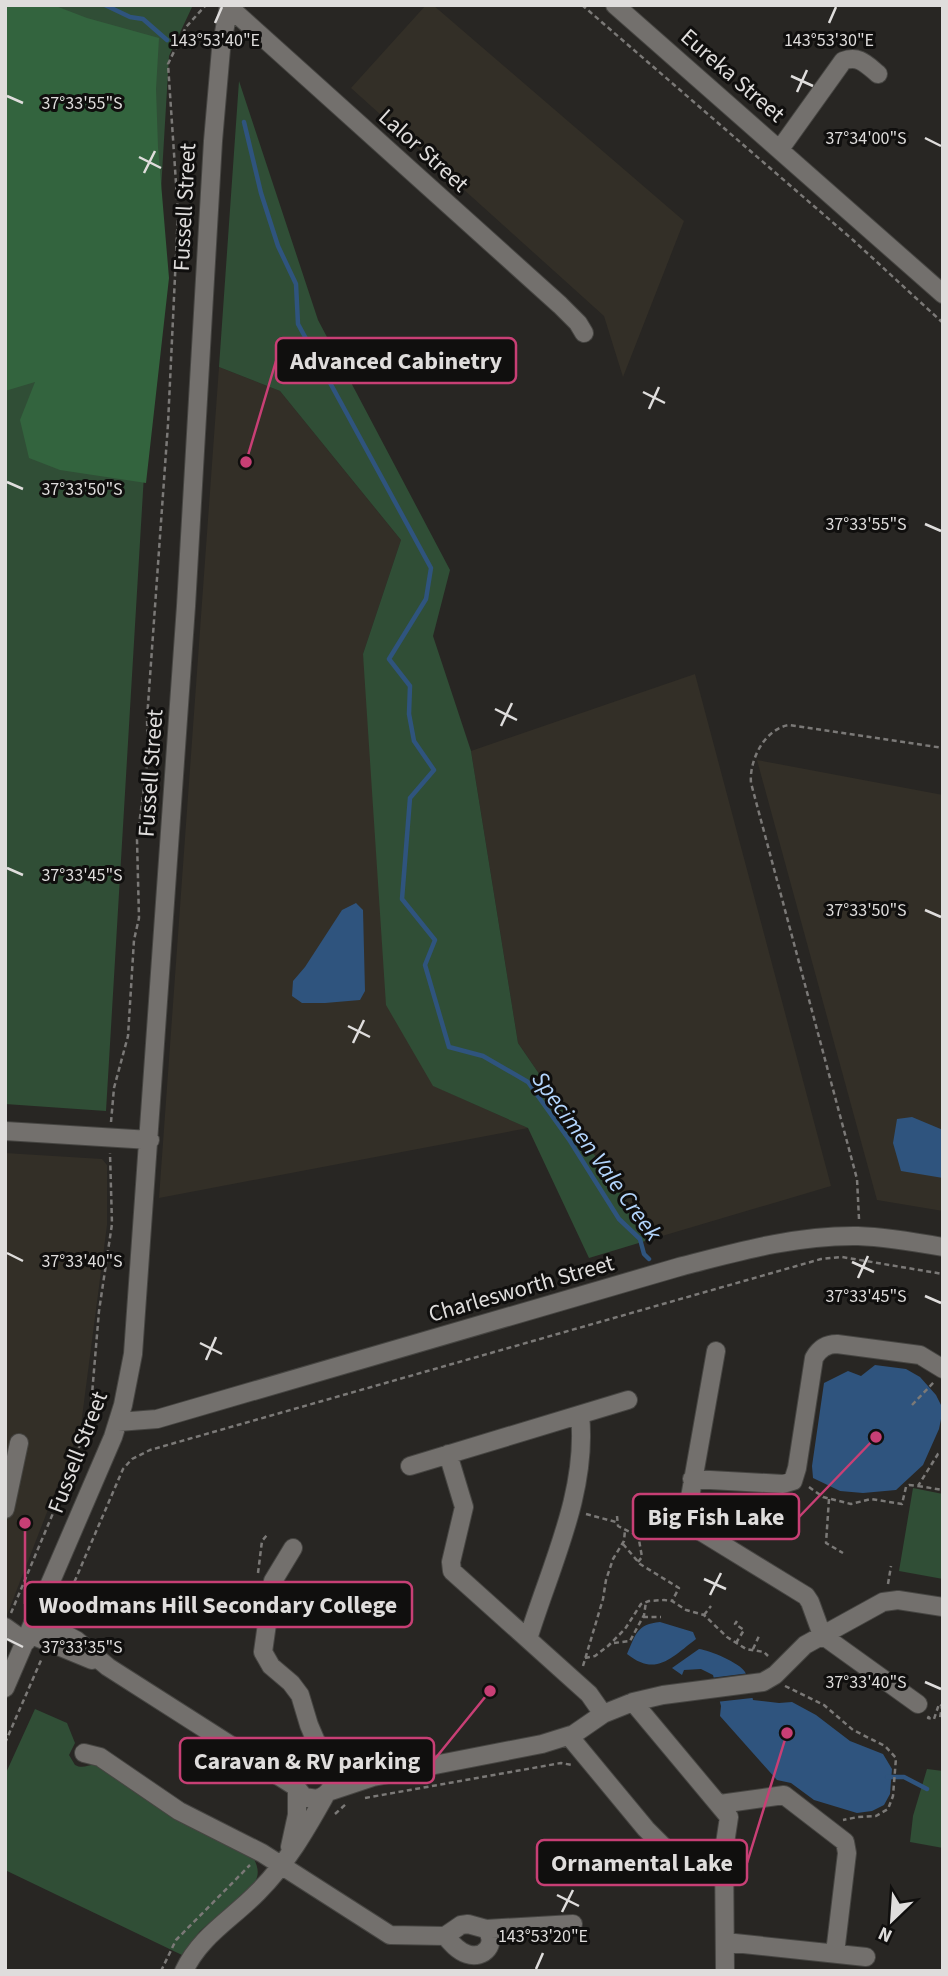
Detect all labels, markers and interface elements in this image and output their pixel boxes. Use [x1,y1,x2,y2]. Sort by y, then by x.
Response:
street label: Eureka Street [673,21,792,130]
text: 143°53'40"E [170,28,260,53]
text: 143°53'30"E [784,28,874,53]
text: 37°33'55"S [41,91,123,116]
street label: Lalor Street [371,101,476,200]
text: 37°34'00"S [825,126,907,151]
street label: Fussell Street [165,142,204,272]
callout: Advanced Cabinetry [276,338,516,383]
text: Advanced Cabinetry [289,344,502,379]
text: 37°33'50"S [41,477,123,502]
text: 37°33'55"S [825,512,907,537]
street label: Fussell Street [130,708,171,838]
text: 37°33'45"S [41,863,123,888]
text: 37°33'50"S [825,898,907,923]
water label: Specimen Vale Creek [523,1064,671,1249]
street label: Charlesworth Street [425,1246,618,1331]
text: 37°33'40"S [41,1249,123,1274]
text: 37°33'45"S [825,1284,907,1309]
street label: Fussell Street [39,1386,116,1518]
callout: Big Fish Lake [633,1494,799,1539]
text: Big Fish Lake [647,1500,785,1535]
callout: Woodmans Hill Secondary College [25,1582,412,1627]
text: Woodmans Hill Secondary College [39,1588,397,1623]
text: 37°33'35"S [41,1635,123,1660]
text: 37°33'40"S [825,1670,907,1695]
callout: Caravan & RV parking [180,1738,434,1783]
text: Caravan & RV parking [194,1744,421,1779]
callout: Ornamental Lake [537,1840,747,1885]
text: Ornamental Lake [551,1846,733,1881]
north arrow [857,1885,927,1955]
text: N [874,1919,897,1949]
text: 143°53'20"E [498,1924,588,1949]

